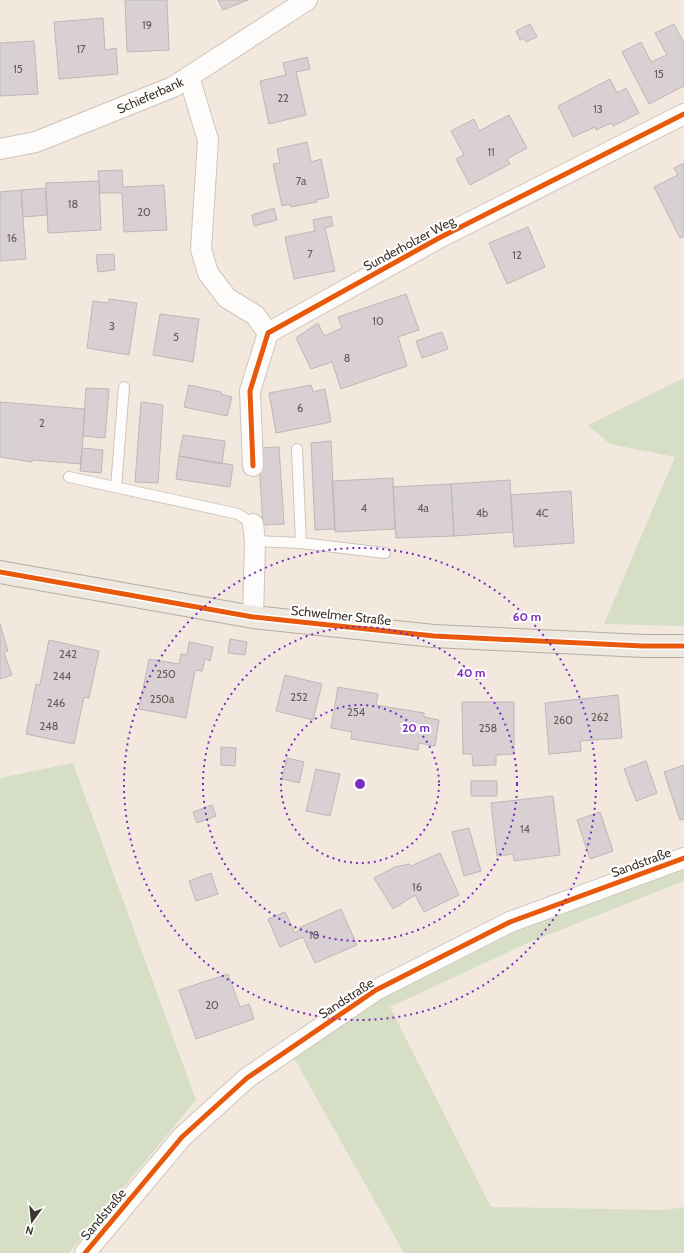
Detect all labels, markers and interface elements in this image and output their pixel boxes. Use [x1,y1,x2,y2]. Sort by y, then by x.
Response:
house number: 19 [142,18,152,32]
house number: 17 [76,42,86,56]
house number: 15 [13,62,23,76]
house number: 15 [654,67,664,81]
street label: Schieferbank [114,73,186,117]
house number: 22 [277,91,289,105]
house number: 13 [593,102,603,116]
house number: 11 [487,145,495,159]
house number: 7a [296,174,307,188]
house number: 18 [68,197,78,211]
house number: 20 [137,205,151,219]
street label: Sunderholzer Weg [360,212,458,274]
house number: 16 [7,231,17,245]
house number: 7 [307,247,313,261]
house number: 12 [512,248,522,262]
house number: 10 [372,314,384,328]
house number: 3 [109,319,115,333]
house number: 5 [173,330,179,344]
house number: 8 [344,351,350,365]
house number: 6 [297,401,303,415]
house number: 2 [39,416,45,430]
house number: 4 [361,501,368,515]
house number: 4a [417,501,430,515]
house number: 4b [476,506,488,520]
house number: 4C [535,506,549,520]
street label: Schwelmer Straße [290,602,392,628]
text: 60 m [513,609,541,624]
house number: 242 [59,647,77,661]
text: 40 m [456,665,486,680]
house number: 250 [156,667,176,681]
house number: 244 [53,669,72,683]
house number: 252 [290,690,308,704]
house number: 250a [150,692,175,706]
house number: 246 [47,696,65,710]
house number: 254 [347,705,366,719]
house number: 262 [591,710,609,724]
house number: 260 [553,713,573,727]
house number: 248 [40,719,58,733]
text: 20 m [402,720,430,735]
house number: 258 [479,721,497,735]
centre of rings [353,777,367,791]
house number: 14 [520,822,531,836]
street label: Sandstraße [609,844,673,880]
house number: 16 [412,880,422,894]
house number: 18 [309,928,319,942]
street label: Sandstraße [315,974,377,1022]
house number: 20 [205,998,219,1012]
street label: Sandstraße [77,1185,129,1243]
north arrow [12,1201,52,1241]
text: N [24,1223,35,1238]

